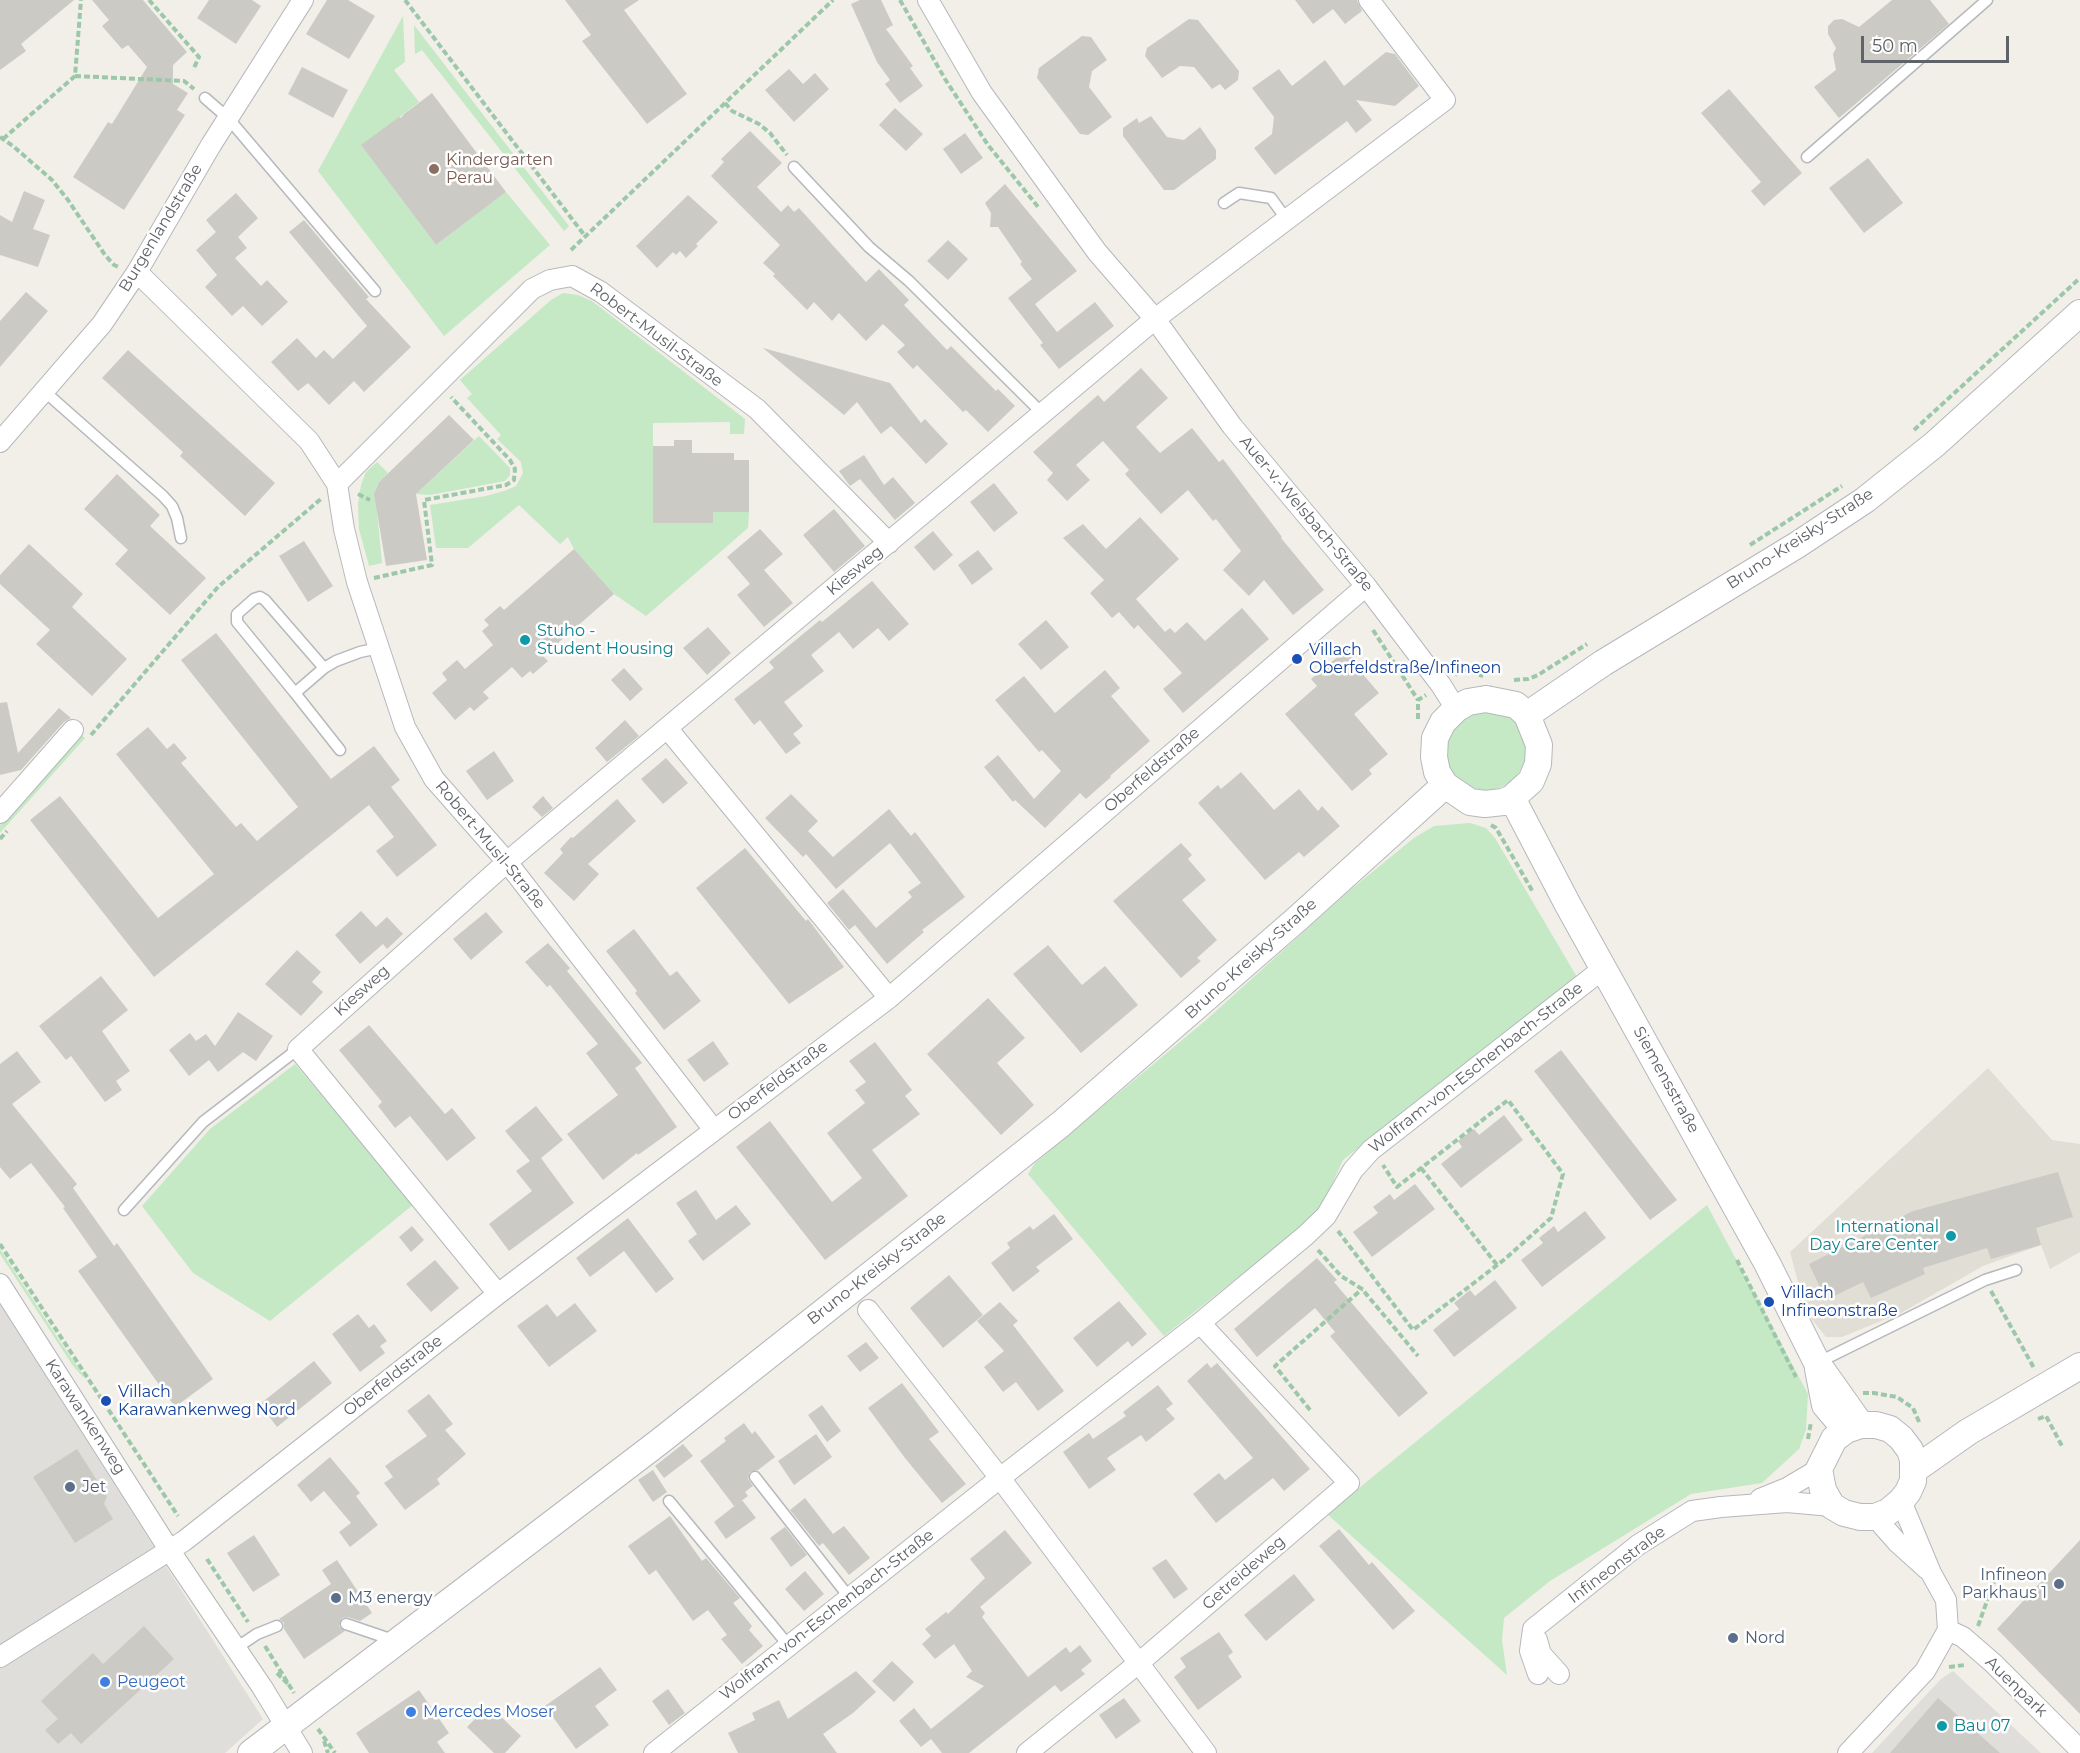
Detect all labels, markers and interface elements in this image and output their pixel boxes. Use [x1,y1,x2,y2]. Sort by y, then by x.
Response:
scale bar [1864,24,2012,62]
text: 50 m [1872,35,1918,57]
place label: Kindergarten Perau [446,150,553,188]
street label: Burgenlandstraße [115,161,207,295]
marker: Kindergarten Perau [427,162,441,176]
street label: Robert-Musil-Straße [586,279,726,391]
street label: Auer-v.-Welsbach-Straße [1235,432,1377,596]
street label: Bruno-Kreisky-Straße [1723,484,1877,594]
street label: Kiesweg [823,542,887,600]
place label: Stuho - Student Housing [537,621,674,659]
marker: Stuho - Student Housing [518,633,532,647]
place label: Villach Oberfeldstraße/Infineon [1309,640,1501,678]
marker: Villach Oberfeldstraße/Infineon [1290,652,1304,666]
street label: Oberfeldstraße [1100,723,1204,817]
street label: Robert-Musil-Straße [431,777,549,913]
street label: Bruno-Kreisky-Straße [1181,895,1321,1023]
street label: Kiesweg [331,961,393,1021]
street label: Wolfram-von-Eschenbach-Straße [1365,978,1587,1158]
street label: Siemensstraße [1629,1023,1703,1137]
street label: Oberfeldstraße [724,1037,832,1125]
street label: Bruno-Kreisky-Straße [804,1209,950,1329]
place label: International Day Care Center [1809,1217,1939,1255]
marker: International Day Care Center [1944,1229,1958,1243]
place label: Villach Infineonstraße [1781,1283,1898,1321]
marker: Villach Infineonstraße [1762,1295,1776,1309]
street label: Oberfeldstraße [340,1331,446,1421]
street label: Karawankenweg [41,1356,129,1478]
place label: Villach Karawankenweg Nord [118,1382,296,1420]
marker: Villach Karawankenweg Nord [99,1394,113,1408]
place label: Jet [82,1477,106,1497]
marker: Jet [63,1480,77,1494]
street label: Infineonstraße [1565,1522,1669,1608]
street label: Wolfram-von-Eschenbach-Straße [716,1525,938,1705]
street label: Getreideweg [1199,1532,1289,1614]
place label: Infineon Parkhaus 1 [1962,1565,2047,1603]
marker: Infineon Parkhaus 1 [2052,1577,2066,1591]
place label: M3 energy [348,1588,432,1608]
marker: M3 energy [329,1591,343,1605]
place label: Nord [1745,1628,1785,1648]
marker: Nord [1726,1631,1740,1645]
street label: Auenpark [1981,1653,2051,1721]
place label: Peugeot [117,1672,186,1692]
marker: Peugeot [98,1675,112,1689]
place label: Mercedes Moser [423,1702,554,1722]
marker: Mercedes Moser [404,1705,418,1719]
place label: Bau 07 [1954,1716,2010,1736]
marker: Bau 07 [1935,1719,1949,1733]

